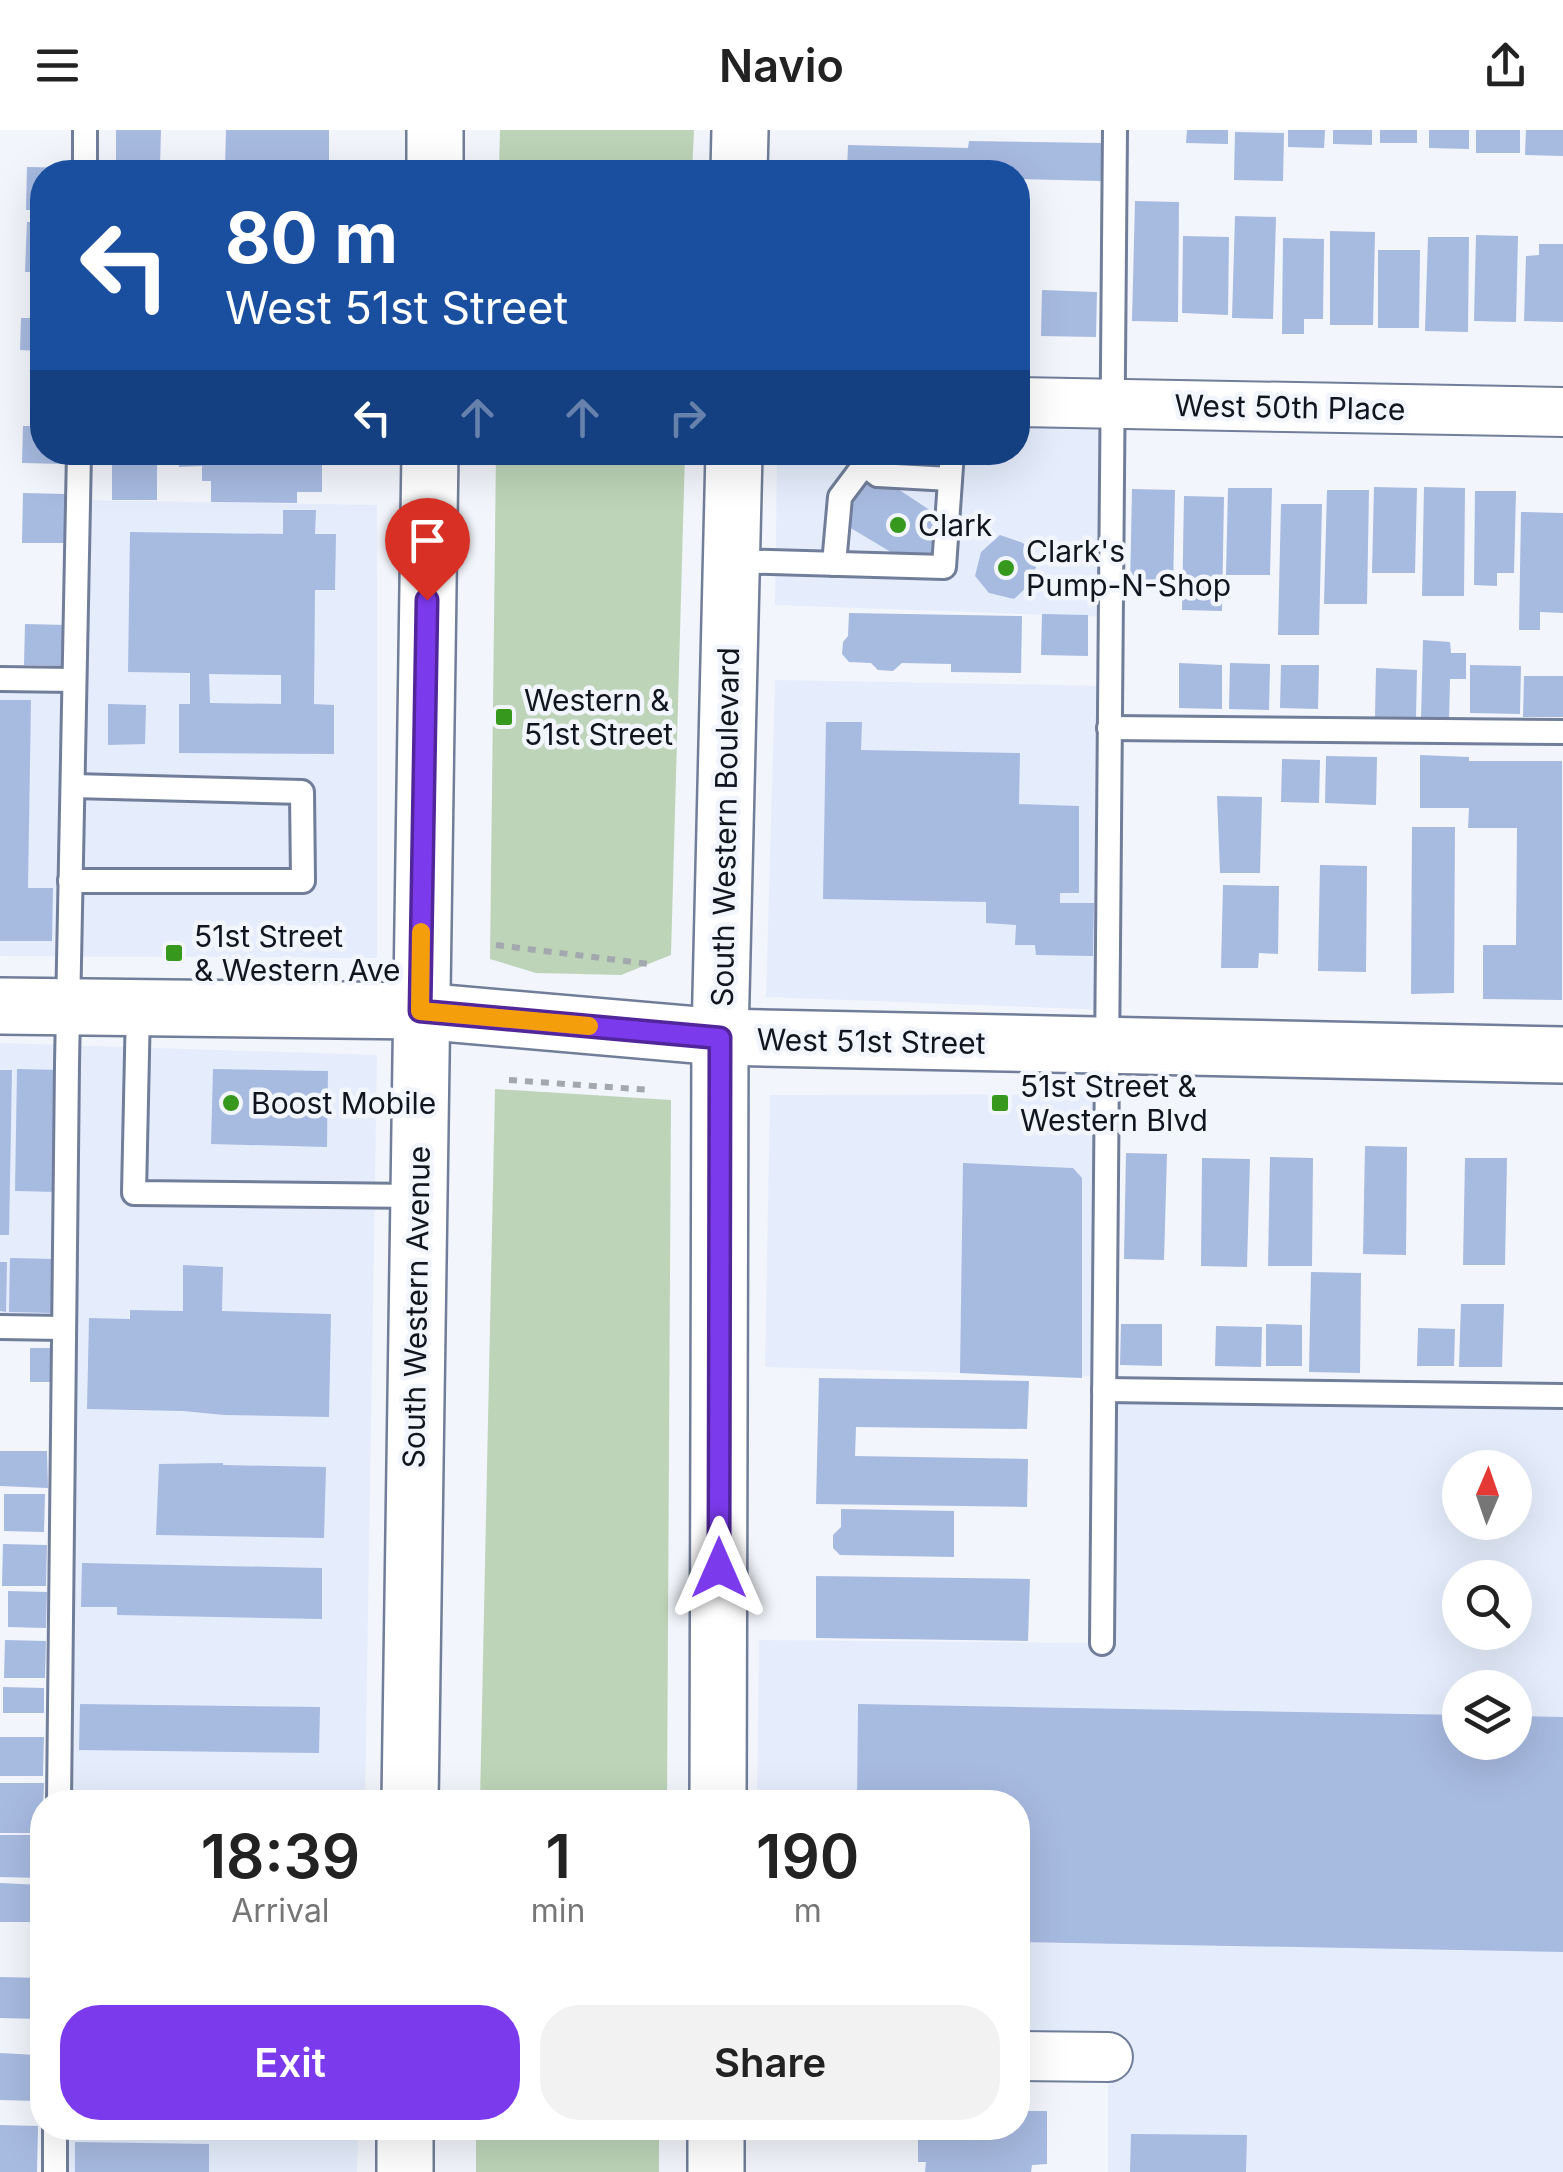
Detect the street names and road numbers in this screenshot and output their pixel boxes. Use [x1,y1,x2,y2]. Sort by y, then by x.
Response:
street label: West 50th Place [1174,387,1406,427]
street label: South Western Boulevard [704,647,746,1007]
street label: West 51st Street [756,1021,986,1061]
street label: South Western Avenue [395,1145,437,1469]

